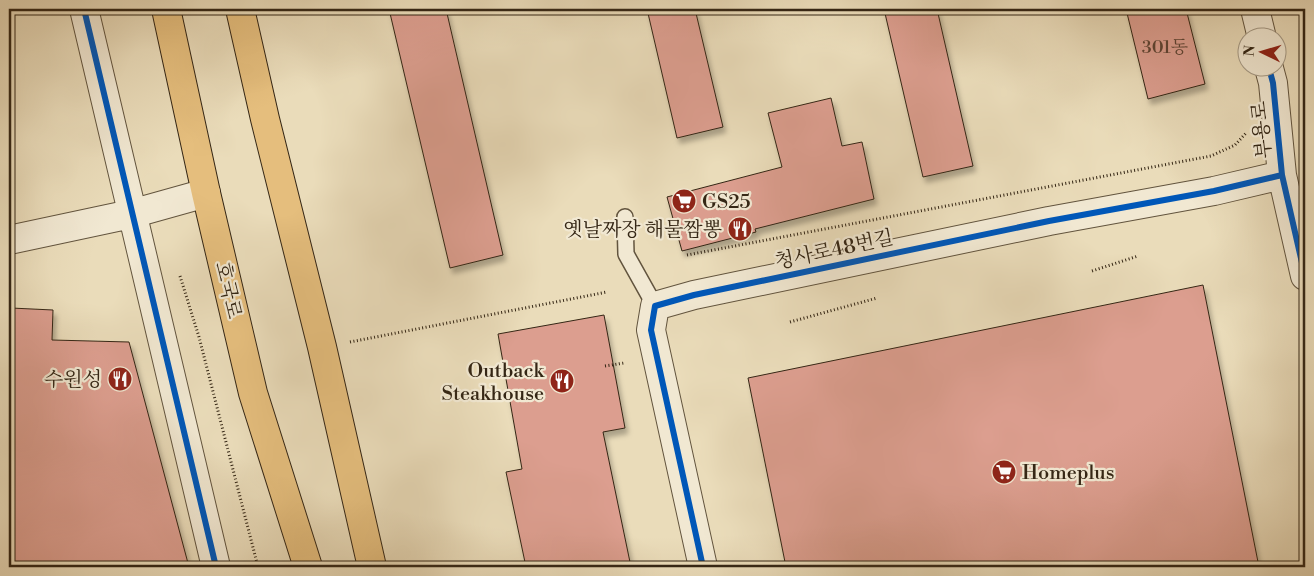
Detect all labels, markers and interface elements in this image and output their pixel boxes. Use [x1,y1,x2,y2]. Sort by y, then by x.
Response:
north arrow [1236,28,1286,78]
house number: 301동 [1142,36,1188,59]
text: N [1241,45,1259,57]
street label: 부용로 [1247,100,1278,160]
supermarket icon: GS25 [671,188,697,214]
place label: GS25 [702,190,751,215]
restaurant icon: 옛날짜장 해물짬뽕 [727,216,753,242]
place label: 옛날짜장 해물짬뽕 [563,218,722,243]
street label: 청사로48번길 [773,226,896,275]
street label: 호국로 [209,259,246,321]
place label: Outback Steakhouse [442,359,546,407]
restaurant icon: 수원성 [107,366,133,392]
place label: 수원성 [44,368,102,393]
restaurant icon: Outback Steakhouse [549,368,575,394]
supermarket icon: Homeplus [991,459,1017,485]
place label: Homeplus [1022,461,1115,486]

